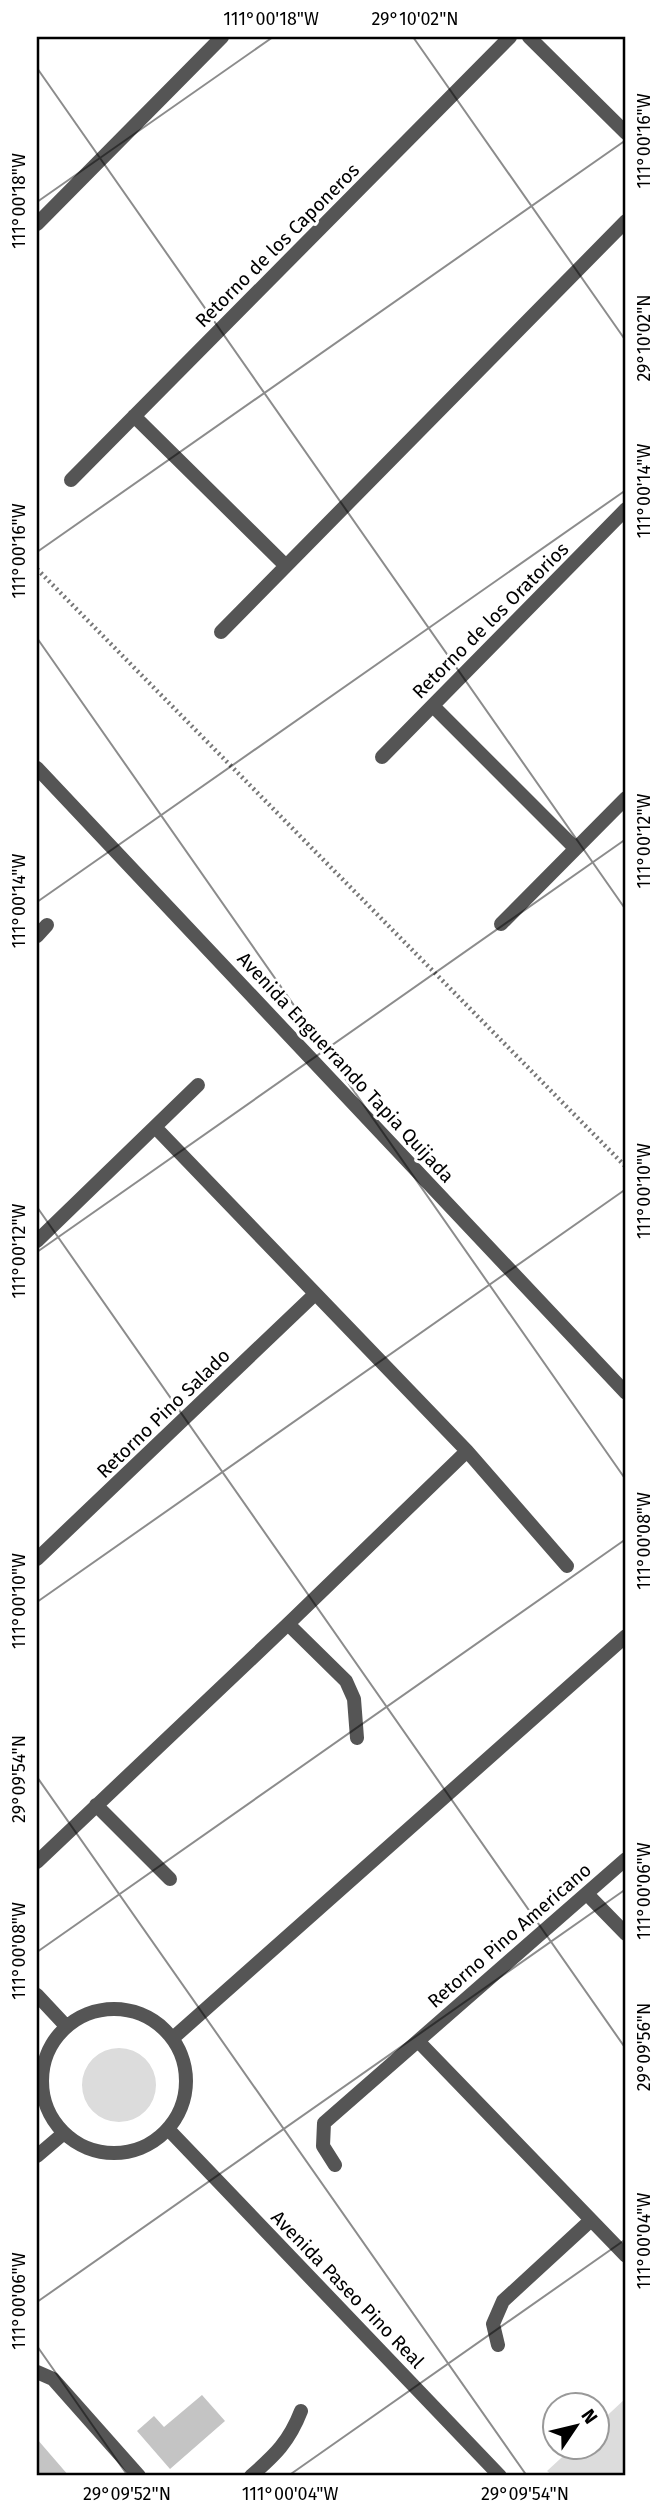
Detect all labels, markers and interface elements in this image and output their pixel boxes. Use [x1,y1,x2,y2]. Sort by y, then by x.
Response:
text: 111°00'18"W [223,8,319,30]
text: 29°10'02"N [371,8,459,30]
text: 111°00'16"W [633,93,655,189]
text: 111°00'18"W [8,153,30,249]
street label: Retorno de los Caponeros [191,158,364,332]
text: 29°10'02"N [633,294,655,382]
text: 111°00'14"W [633,444,655,538]
text: 111°00'16"W [8,503,30,599]
street label: Retorno de los Oratorios [407,537,573,703]
text: 111°00'12"W [633,793,655,888]
text: 111°00'14"W [8,854,30,948]
street label: Avenida Enguerrando Tapia Quijada [233,947,459,1187]
text: 111°00'10"W [633,1143,655,1239]
text: 111°00'12"W [8,1203,30,1298]
street label: Retorno Pino Salado [92,1344,235,1483]
text: 111°00'08"W [633,1492,655,1590]
text: 111°00'10"W [8,1553,30,1649]
text: 29°09'54"N [8,1735,30,1823]
text: 111°00'06"W [633,1842,655,1940]
street label: Retorno Pino Americano [423,1858,596,2013]
text: 111°00'08"W [8,1902,30,2000]
text: 29°09'56"N [633,2003,655,2091]
text: 111°00'04"W [633,2193,655,2289]
street label: Avenida Paseo Pino Real [266,2206,429,2373]
text: 111°00'06"W [8,2252,30,2350]
north arrow [540,2390,610,2460]
text: N [576,2405,603,2428]
text: 29°09'52"N [83,2483,171,2505]
text: 111°00'04"W [242,2483,338,2505]
text: 29°09'54"N [481,2483,569,2505]

